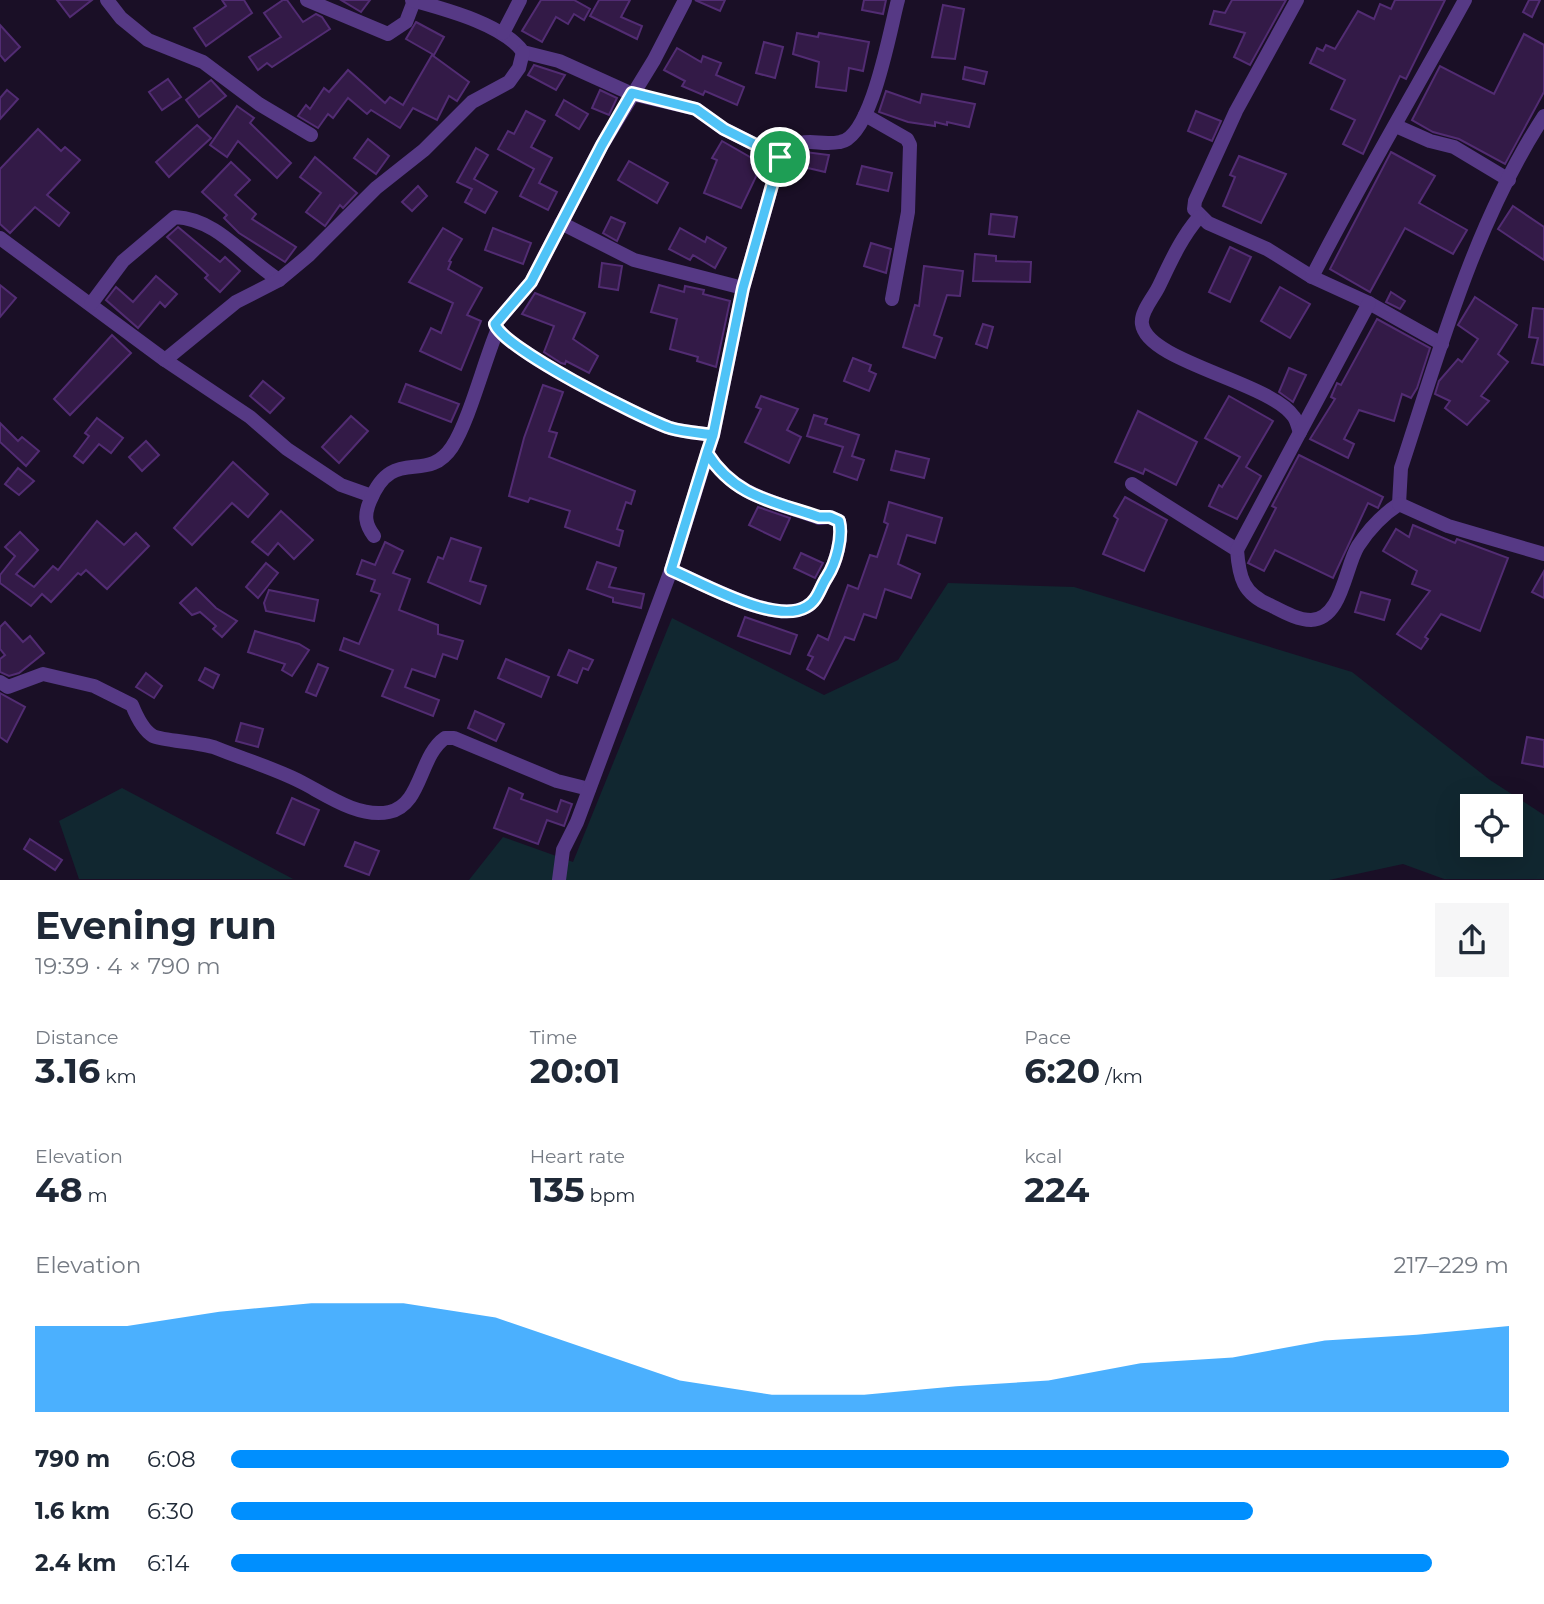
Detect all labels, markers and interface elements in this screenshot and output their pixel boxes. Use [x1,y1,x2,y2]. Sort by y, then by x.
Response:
pin [750,127,810,187]
icon: arrive [761,138,799,176]
map controls [1460,794,1523,857]
button: locate [1460,794,1523,857]
text: Evening run [35,902,277,949]
button: share [1435,903,1509,977]
text: 19:39 · 4 × 790 m [35,952,221,980]
text: Distance [35,1026,118,1049]
text: Time [530,1026,577,1049]
text: Pace [1024,1026,1071,1049]
text: 3.16 [35,1049,100,1092]
text: 20:01 [530,1049,621,1092]
text: 6:20 [1024,1049,1100,1092]
text: km [100,1065,137,1088]
text: /km [1100,1065,1143,1088]
text: Elevation [35,1145,123,1168]
text: Heart rate [530,1145,625,1168]
text: kcal [1024,1145,1062,1168]
text: 48 [35,1168,83,1211]
text: 135 [530,1168,585,1211]
text: 224 [1024,1168,1089,1211]
text: m [83,1184,108,1207]
text: bpm [585,1184,635,1207]
text: Elevation [35,1251,141,1279]
text: 217–229 m [1393,1251,1509,1279]
text: 790 m [35,1445,110,1473]
text: 6:08 [147,1445,196,1473]
text: 1.6 km [35,1497,110,1525]
text: 6:30 [147,1497,194,1525]
text: 2.4 km [35,1549,116,1577]
text: 6:14 [147,1549,189,1577]

